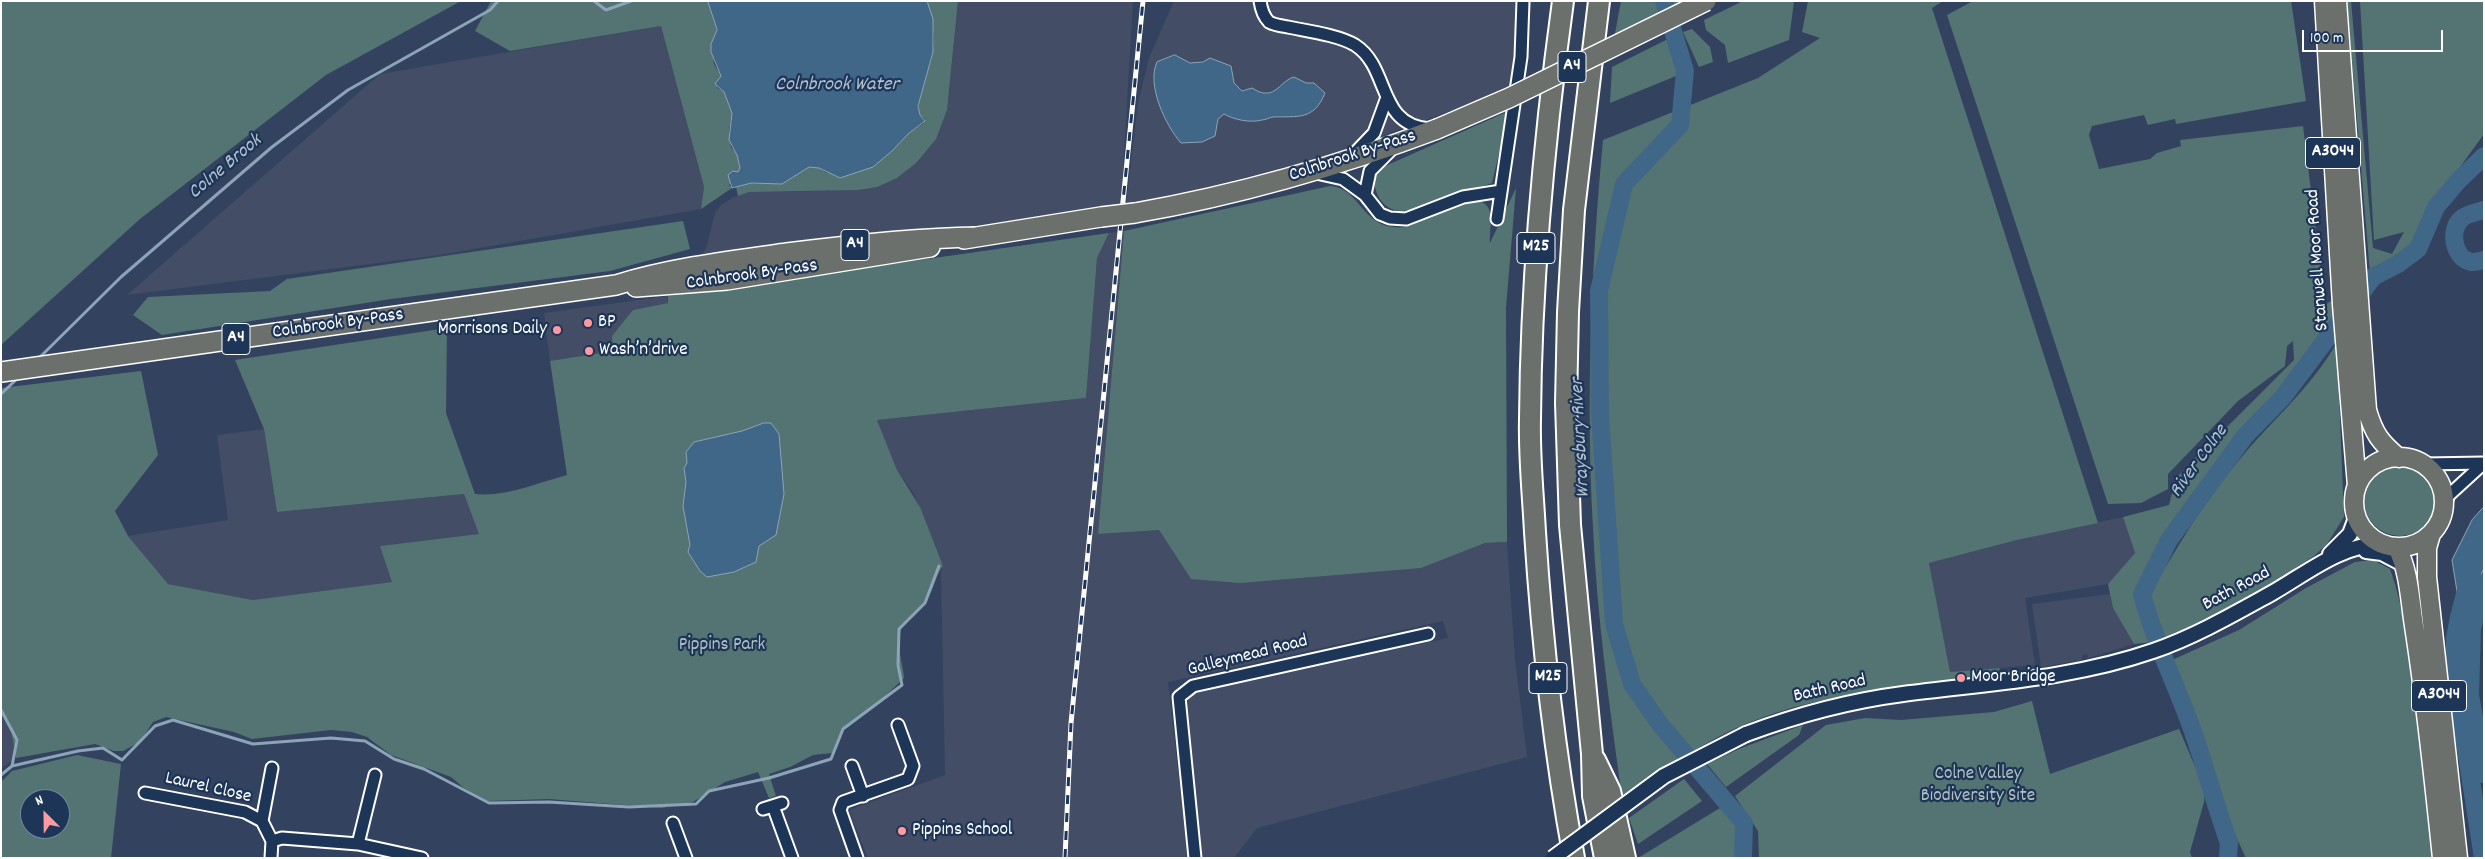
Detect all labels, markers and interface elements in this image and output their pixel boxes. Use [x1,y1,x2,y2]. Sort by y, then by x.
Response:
scale bar [2305,20,2446,52]
text: 100 m [2310,28,2343,50]
road number: A4 [1558,52,1586,82]
water label: Colnbrook Water [775,74,899,98]
street label: Colnbrook By-Pass [1287,126,1419,188]
water label: Colne Brook [184,130,268,206]
road number: A3044 [2306,138,2360,168]
street label: Stanwell Moor Road [2303,188,2335,332]
road number: A4 [841,230,869,260]
road number: M25 [1517,232,1555,264]
street label: Colnbrook By-Pass [685,256,819,296]
street label: Colnbrook By-Pass [271,305,405,345]
place label: BP [598,312,616,334]
marker: BP [582,317,594,329]
place label: Morrisons Daily [438,319,547,341]
road number: A4 [222,324,250,354]
marker: Morrisons Daily [551,324,563,336]
place label: Wash’n’drive [599,340,688,362]
marker: Wash’n’drive [583,345,595,357]
water label: Wraysbury River [1567,377,1597,499]
water label: River Colne [2166,421,2234,503]
street label: Bath Road [2199,563,2275,617]
street label: Galleymead Road [1186,631,1310,683]
park label: Pippins Park [679,635,765,657]
road number: M25 [1529,662,1567,694]
place label: Moor Bridge [1971,667,2056,689]
street label: Bath Road [1792,671,1868,709]
marker: Moor Bridge [1955,672,1967,684]
road number: A3044 [2412,680,2466,711]
park label: Colne Valley Biodiversity Site [1921,764,2035,808]
street label: Laurel Close [163,768,253,810]
north arrow [20,789,70,839]
text: N [32,791,47,812]
place label: Pippins School [912,820,1012,842]
marker: Pippins School [896,825,908,837]

